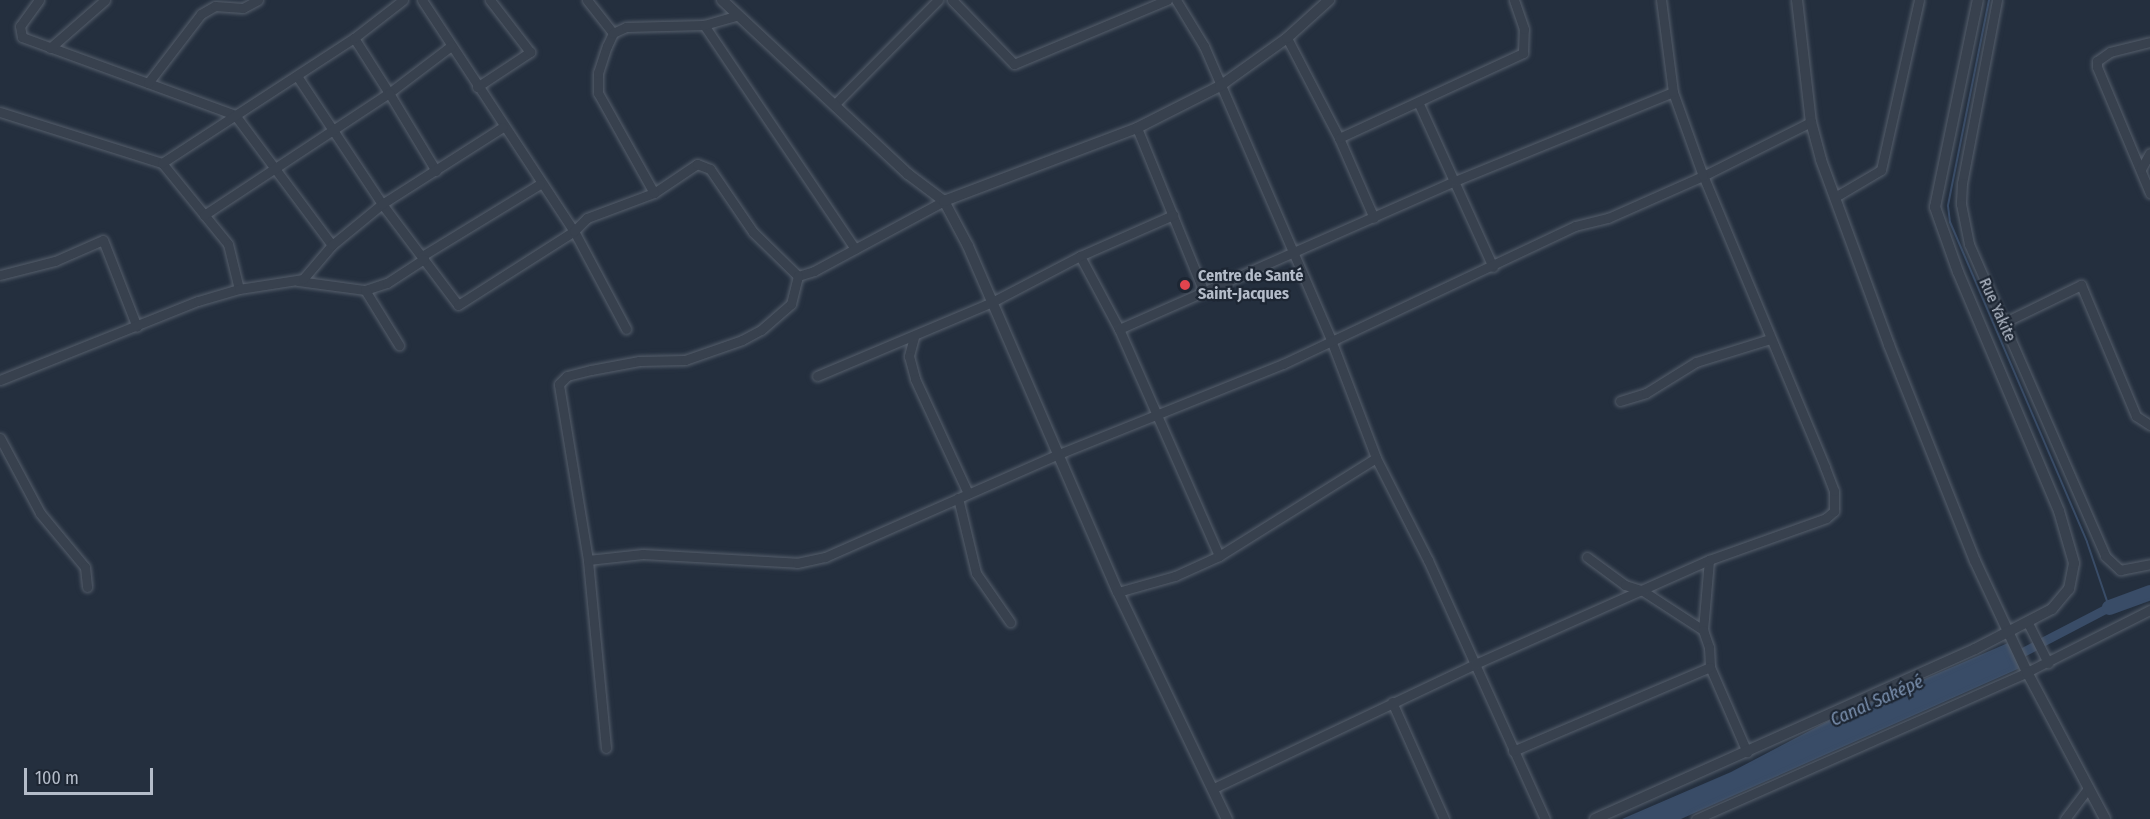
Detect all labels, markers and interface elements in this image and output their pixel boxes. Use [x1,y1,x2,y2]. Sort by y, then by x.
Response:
place label: Centre de Santé Saint-Jacques [1198,266,1303,304]
street label: Rue Yakite [1974,275,2020,345]
marker: Centre de Santé Saint-Jacques [1176,276,1194,294]
water label: Canal Saképé [1827,671,1927,731]
scale bar [27,756,156,794]
text: 100 m [35,767,79,789]

